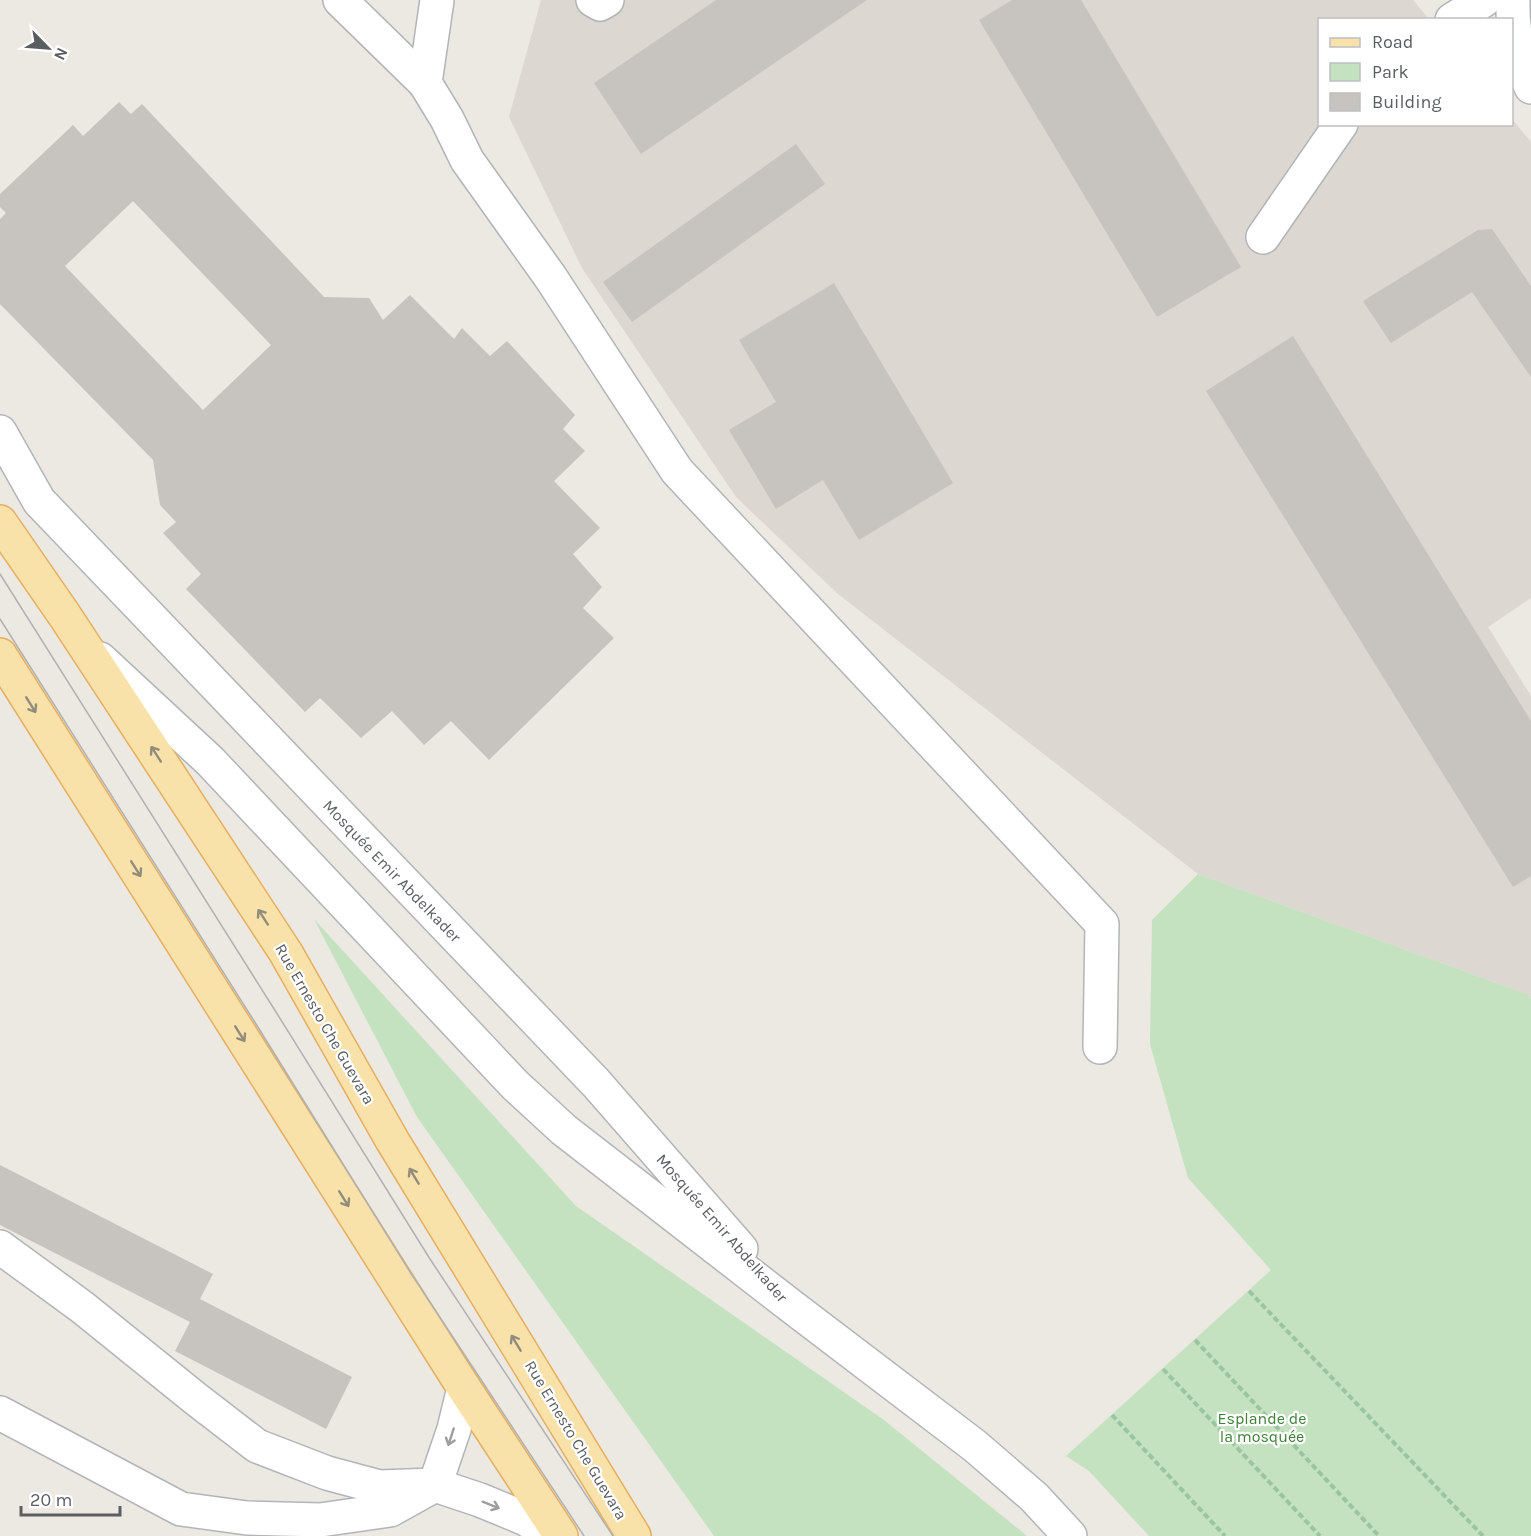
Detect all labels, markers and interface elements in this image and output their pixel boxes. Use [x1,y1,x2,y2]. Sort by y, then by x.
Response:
north arrow [18,18,78,78]
legend [1318,18,1513,126]
text: Road [1372,31,1413,53]
text: N [50,45,72,63]
text: Park [1372,61,1409,83]
text: Building [1372,91,1442,113]
one-way arrow [26,696,38,713]
one-way arrow [150,747,162,763]
street label: Mosquée Emir Abdelkader [319,796,465,946]
one-way arrow [129,861,142,878]
one-way arrow [256,909,269,926]
street label: Rue Ernesto Che Guevara [271,940,379,1108]
one-way arrow [234,1025,246,1042]
street label: Mosquée Emir Abdelkader [652,1150,792,1306]
one-way arrow [408,1168,420,1185]
one-way arrow [339,1190,351,1207]
one-way arrow [509,1335,521,1352]
street label: Rue Ernesto Che Guevara [521,1357,631,1523]
park label: Esplande de la mosquée [1218,1409,1306,1446]
one-way arrow [445,1427,456,1446]
scale bar [21,1479,120,1517]
text: 20 m [30,1489,72,1511]
one-way arrow [481,1500,499,1511]

